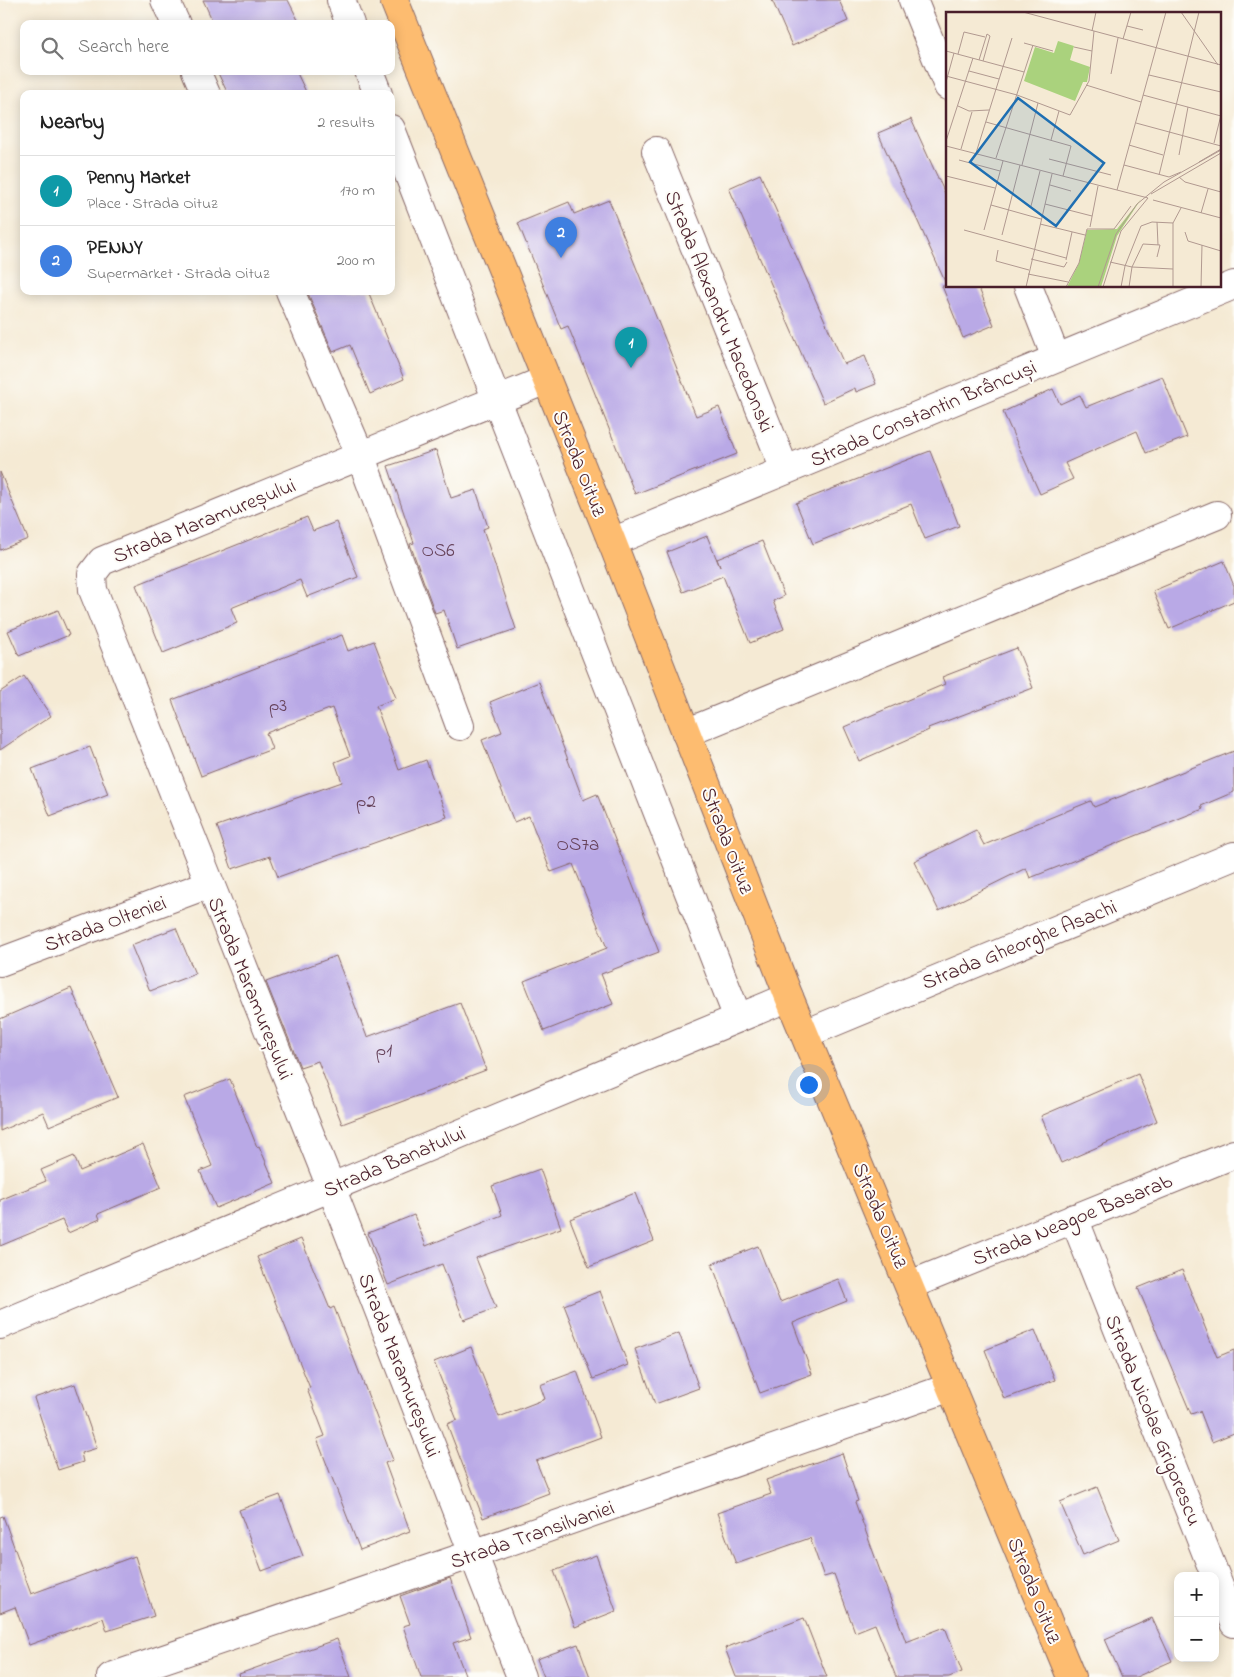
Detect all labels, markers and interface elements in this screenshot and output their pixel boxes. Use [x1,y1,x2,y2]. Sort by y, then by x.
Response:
inset map [946,12,1222,288]
search box [20,20,395,75]
icon: search [38,34,66,62]
text: Search here [78,34,169,61]
text: Nearby [40,108,104,138]
text: 2 results [317,111,375,135]
text: Penny Market [87,165,190,192]
text: 1 [53,179,59,203]
text: 170 m [340,179,375,203]
street label: Strada Alexandru Macedonski [656,186,781,437]
text: Place · Strada Oituz [87,192,218,216]
pin: 2 [545,217,577,258]
text: PENNY [87,235,143,262]
text: 2 [52,249,60,273]
text: 200 m [337,249,375,273]
text: Supermarket · Strada Oituz [87,262,270,286]
pin: 1 [615,327,647,368]
street label: Strada Constantin Brâncuși [806,353,1042,476]
street label: Strada Oituz [543,406,613,522]
street label: Strada Maramureșului [109,471,301,572]
house number: OS6 [421,538,455,565]
house number: p3 [269,693,287,720]
street label: Strada Oituz [692,783,760,899]
house number: p2 [356,789,376,816]
house number: OS7a [557,832,599,859]
street label: Strada Olteniei [40,889,171,961]
street label: Strada Maramureșului [199,893,300,1085]
street label: Strada Gheorghe Asachi [918,893,1123,1001]
house number: p1 [376,1038,392,1065]
your location [796,1072,822,1098]
street label: Strada Banatului [319,1119,471,1206]
street label: Strada Oituz [843,1158,915,1273]
street label: Strada Neagoe Basarab [968,1167,1178,1277]
street label: Strada Maramureșului [349,1269,447,1462]
street label: Strada Nicolae Grigorescu [1094,1311,1208,1532]
street label: Strada Transilvaniei [447,1494,619,1578]
street label: Strada Oituz [998,1533,1068,1649]
map controls [1174,1572,1219,1662]
button: + [1174,1572,1219,1617]
button: − [1174,1617,1219,1662]

